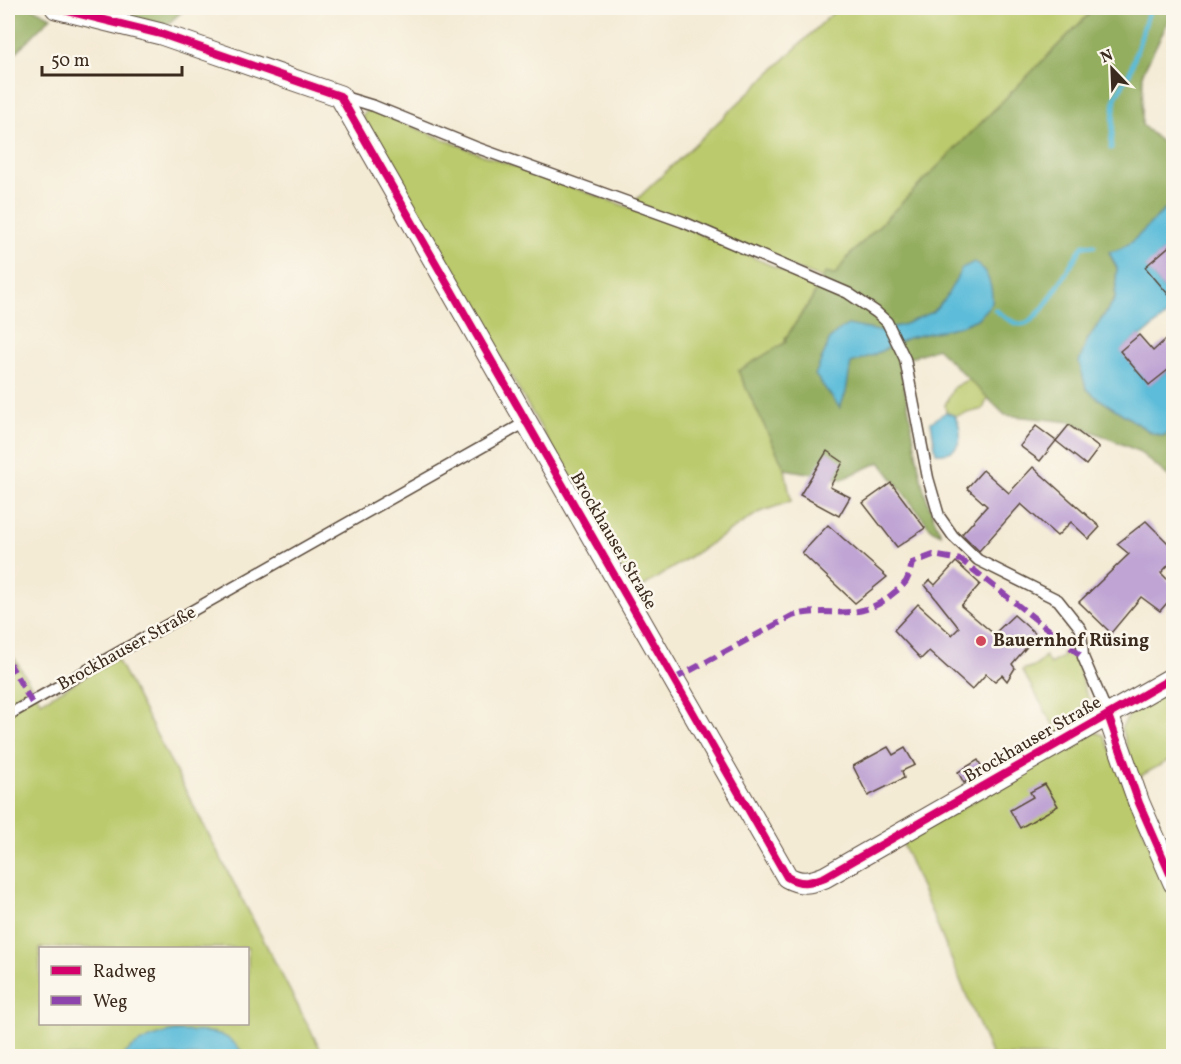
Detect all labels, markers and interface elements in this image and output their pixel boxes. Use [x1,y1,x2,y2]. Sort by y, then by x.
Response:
scale bar [42,39,182,77]
north arrow [1082,39,1142,99]
text: N [1097,44,1117,69]
text: 50 m [51,49,90,74]
street label: Brockhauser Straße [563,468,663,614]
street label: Brockhauser Straße [53,600,201,698]
place label: Bauernhof Rüsing [993,629,1149,654]
marker: Bauernhof Rüsing [974,634,988,648]
street label: Brockhauser Straße [960,690,1106,790]
legend [39,947,249,1025]
text: Radweg [93,960,156,985]
text: Weg [93,990,127,1015]

